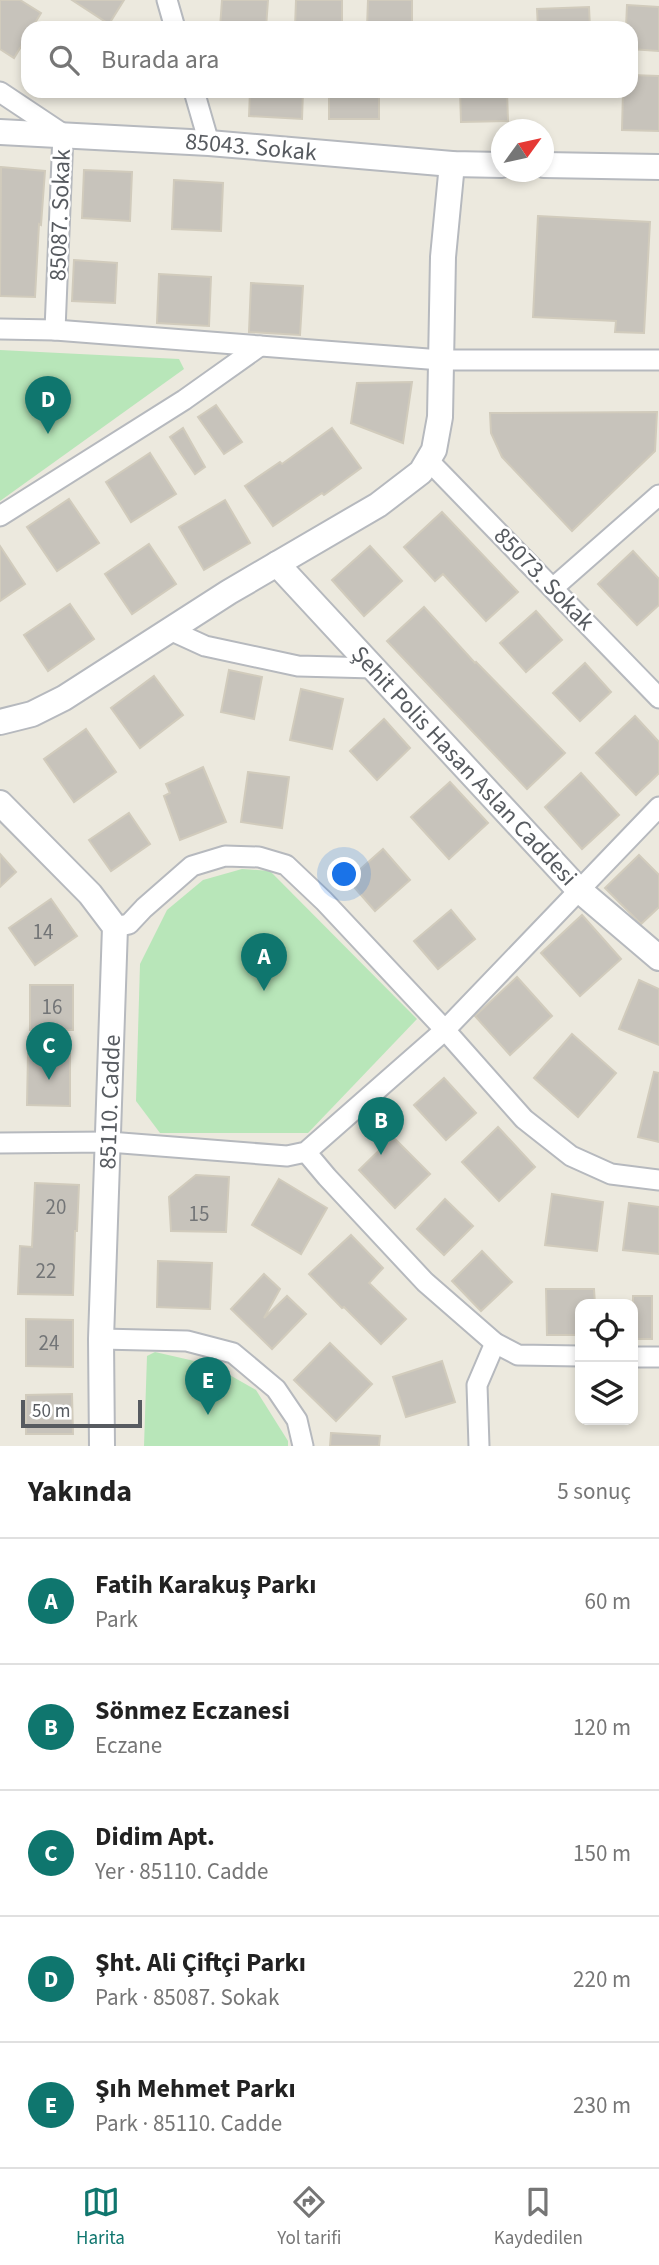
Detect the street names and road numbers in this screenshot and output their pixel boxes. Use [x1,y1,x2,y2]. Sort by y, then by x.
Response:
street label: 85043. Sokak [184,124,318,170]
street label: 85087. Sokak [40,148,80,282]
street label: 85073. Sokak [486,519,602,639]
street label: Şehit Polis Hasan Aslan Caddesi [343,638,585,894]
street label: 85110. Cadde [90,1034,130,1170]

